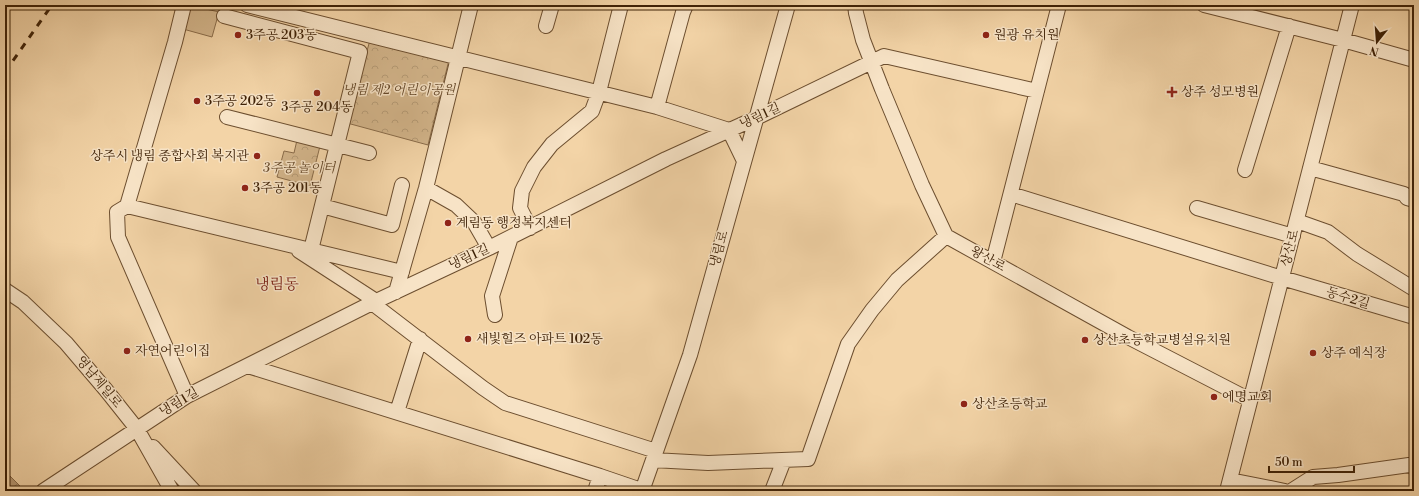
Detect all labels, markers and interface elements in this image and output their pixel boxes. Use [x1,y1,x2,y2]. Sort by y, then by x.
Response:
north arrow [1357,22,1397,62]
place label: 3주공 203동 [246,27,317,43]
place label: 원광 유치원 [994,27,1059,43]
marker: 3주공 203동 [233,30,243,40]
marker: 원광 유치원 [981,30,991,40]
text: N [1368,43,1381,59]
park label: 냉림 제2 어린이공원 [343,82,457,98]
place label: 상주 성모병원 [1181,84,1259,100]
marker: 상주 성모병원 [1166,86,1178,98]
marker: 3주공 204동 [312,88,322,98]
place label: 3주공 202동 [205,93,276,109]
marker: 3주공 202동 [192,96,202,106]
place label: 3주공 204동 [281,99,353,115]
street label: 냉림1길 [737,100,783,132]
place label: 상주시 냉림 종합사회 복지관 [90,148,249,164]
marker: 상주시 냉림 종합사회 복지관 [252,151,262,161]
park label: 3주공 놀이터 [263,160,337,176]
place label: 3주공 201동 [253,180,322,196]
marker: 3주공 201동 [240,183,250,193]
place label: 계림동 행정복지센터 [456,215,572,231]
marker: 계림동 행정복지센터 [443,218,453,228]
street label: 상산로 [1278,227,1302,268]
street label: 냉림로 [706,228,732,269]
street label: 냉림1길 [446,241,492,273]
street label: 왕산로 [968,243,1009,275]
district label: 냉림동 [255,275,299,294]
street label: 동수2길 [1324,284,1372,312]
place label: 새빛힐즈 아파트 102동 [476,331,603,347]
place label: 상산초등학교병설유치원 [1093,332,1231,348]
marker: 새빛힐즈 아파트 102동 [463,334,473,344]
marker: 상산초등학교병설유치원 [1080,335,1090,345]
place label: 자연어린이집 [135,343,210,359]
place label: 상주 예식장 [1321,345,1387,361]
marker: 자연어린이집 [122,346,132,356]
marker: 상주 예식장 [1308,348,1318,358]
street label: 영남제일로 [73,353,126,412]
street label: 냉림1길 [156,384,202,420]
place label: 에명교회 [1222,389,1272,405]
marker: 에명교회 [1209,392,1219,402]
place label: 상산초등학교 [972,396,1048,412]
marker: 상산초등학교 [959,399,969,409]
scale bar [1269,448,1354,474]
text: 50 m [1275,455,1303,470]

